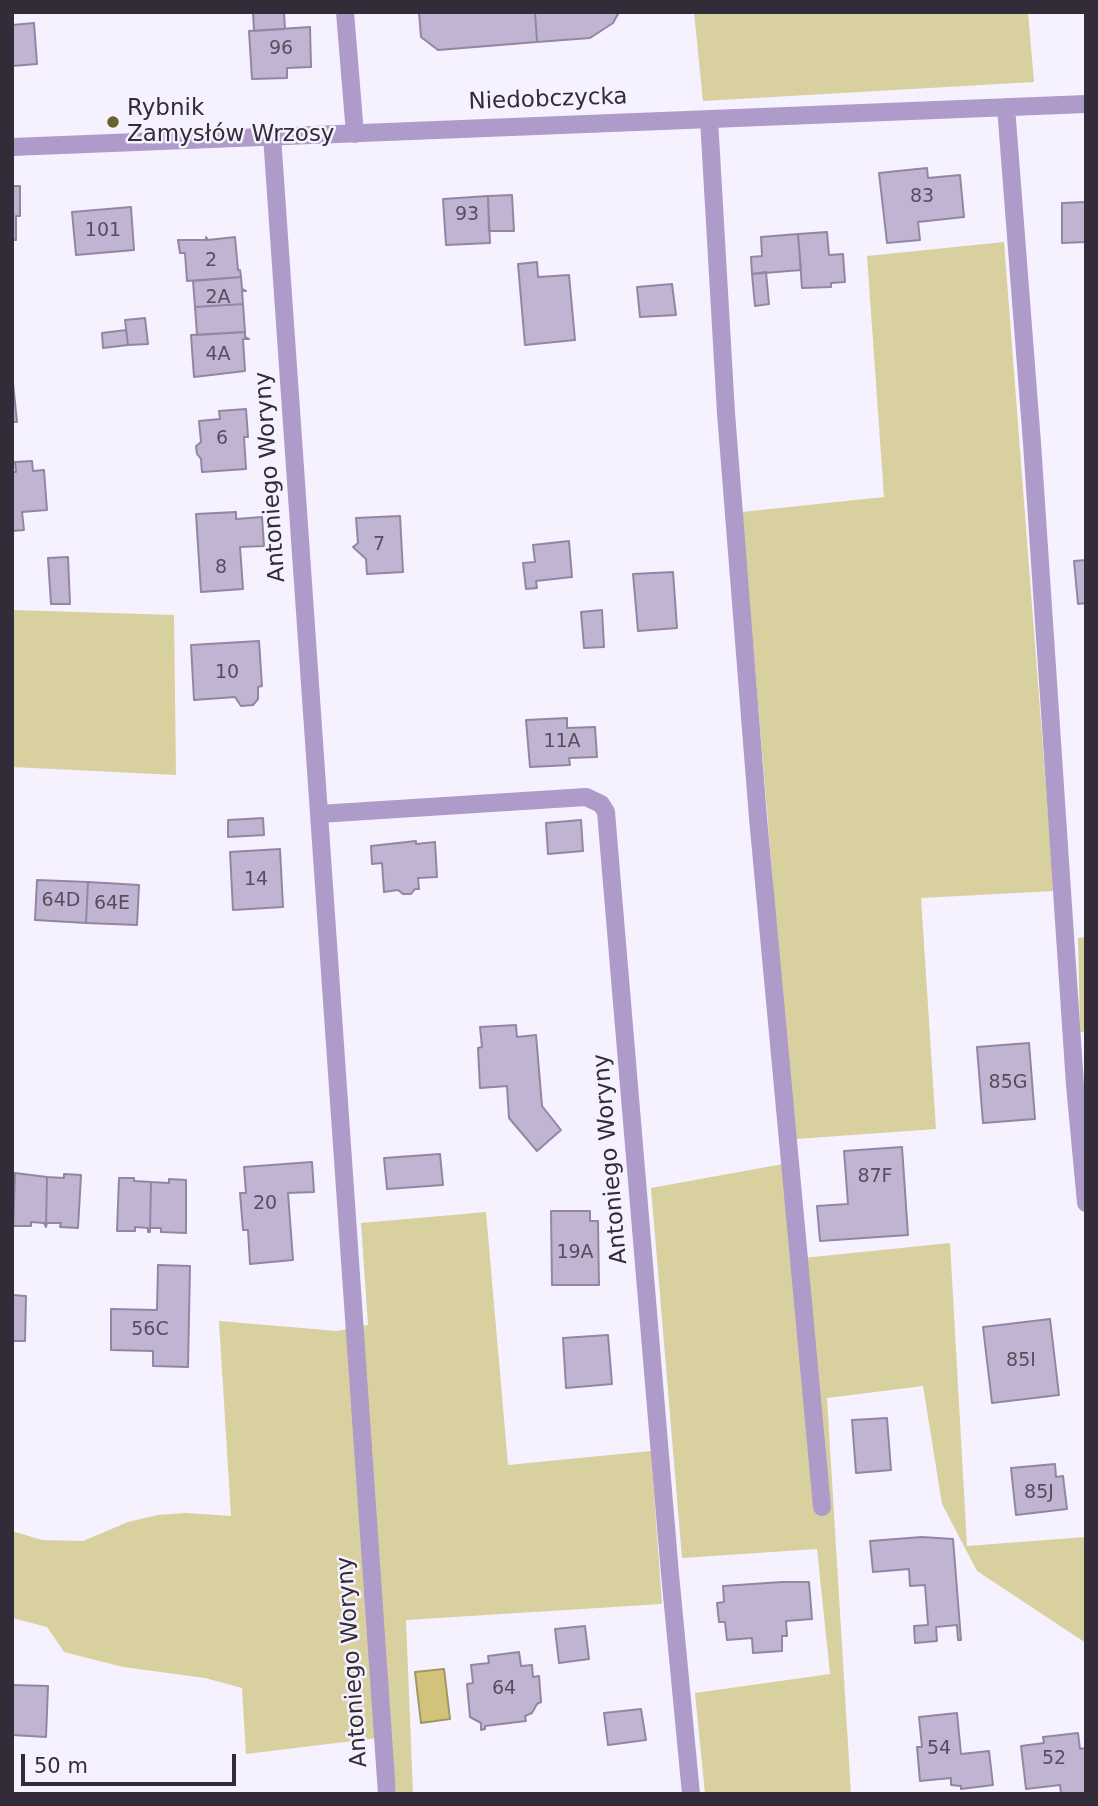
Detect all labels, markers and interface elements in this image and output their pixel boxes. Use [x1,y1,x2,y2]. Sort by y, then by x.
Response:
house number: 96 [269,38,293,60]
street label: Niedobczycka [468,83,628,117]
place label: Rybnik Zamysłów Wrzosy [127,95,334,149]
marker: Rybnik Zamysłów Wrzosy [105,114,121,130]
house number: 83 [910,186,934,208]
house number: 93 [455,204,479,226]
house number: 101 [85,220,121,242]
house number: 2 [205,250,217,272]
house number: 2A [205,287,231,309]
house number: 4A [205,344,231,366]
street label: Antoniego Woryny [250,371,292,583]
house number: 6 [216,428,228,450]
house number: 7 [373,534,385,556]
house number: 8 [215,557,227,579]
house number: 10 [215,662,239,684]
house number: 11A [543,731,581,753]
house number: 14 [244,869,268,891]
house number: 64D [42,890,80,912]
house number: 64E [94,893,130,915]
street label: Antoniego Woryny [588,1053,634,1265]
house number: 85G [989,1072,1027,1094]
house number: 87F [857,1166,893,1188]
house number: 20 [253,1193,277,1215]
house number: 19A [556,1242,594,1264]
house number: 56C [131,1319,169,1341]
house number: 85I [1006,1350,1036,1372]
house number: 85J [1024,1482,1054,1504]
street label: Antoniego Woryny [332,1556,374,1768]
house number: 64 [492,1678,516,1700]
house number: 54 [927,1738,951,1760]
scale bar [24,1740,240,1784]
house number: 52 [1042,1748,1066,1770]
text: 50 m [34,1754,88,1778]

